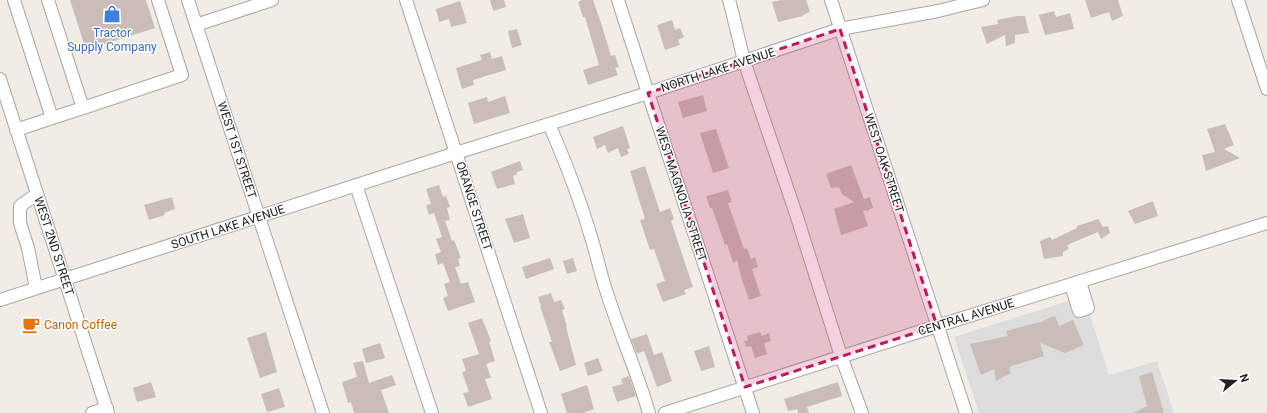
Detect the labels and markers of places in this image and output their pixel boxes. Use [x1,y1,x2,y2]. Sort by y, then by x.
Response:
shop icon: Tractor Supply Company [102,4,122,24]
place label: Tractor Supply Company [67,26,157,54]
cafe icon: Canon Coffee [21,315,41,335]
place label: Canon Coffee [44,318,117,332]

